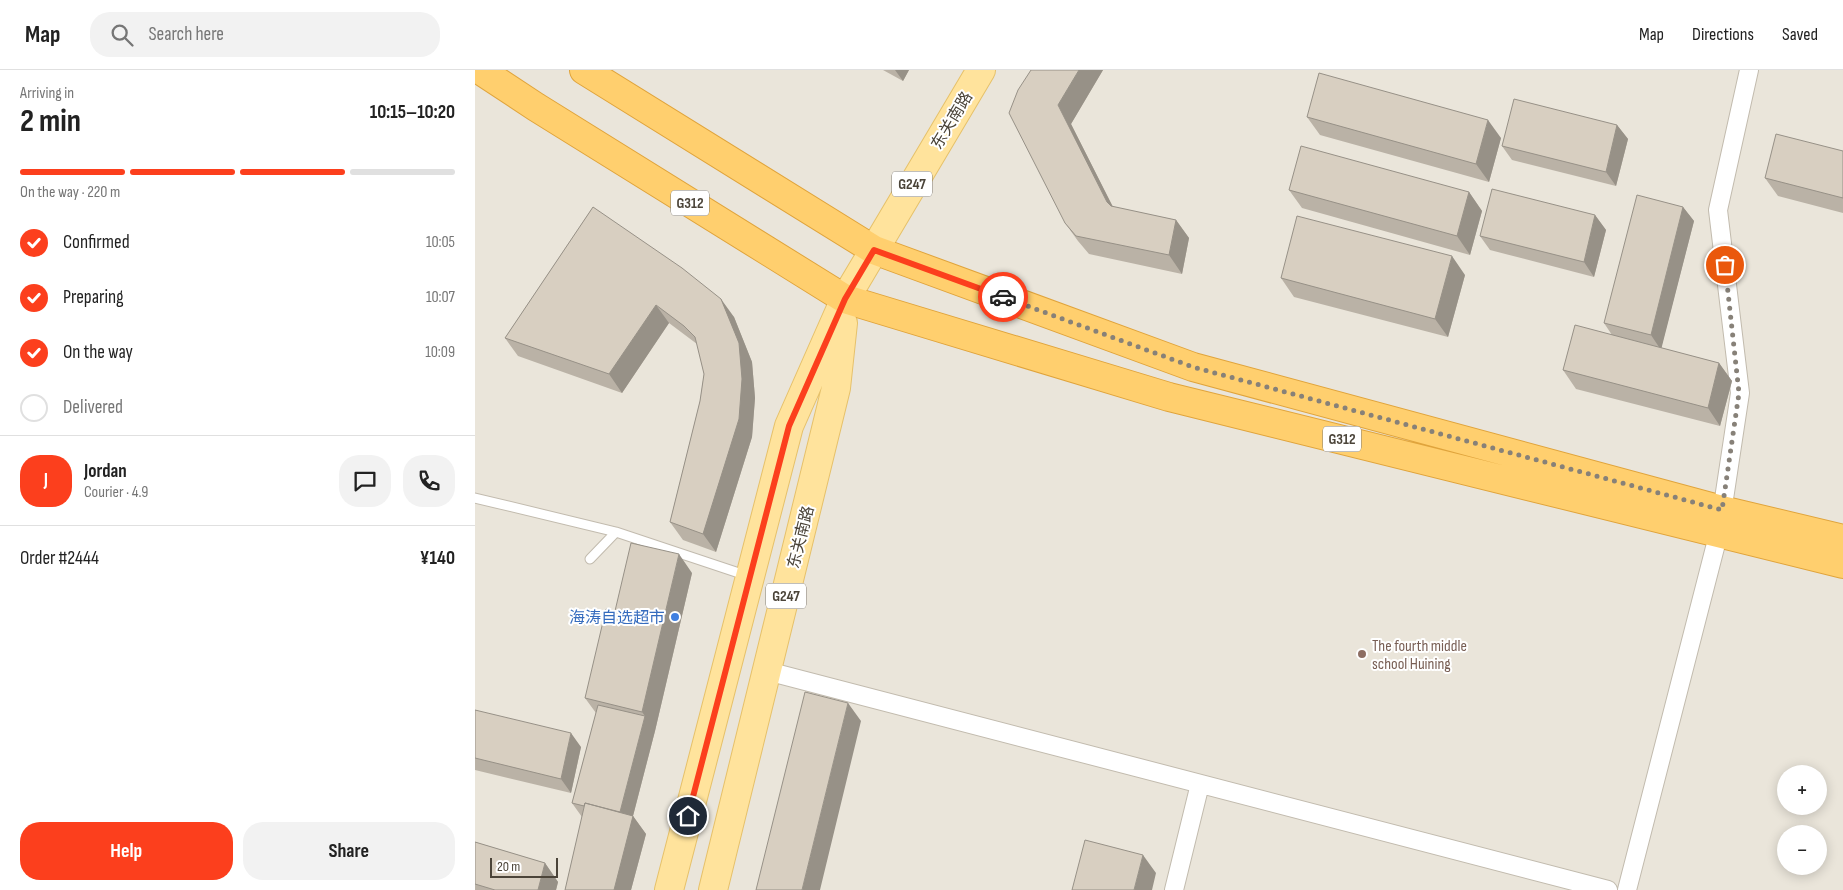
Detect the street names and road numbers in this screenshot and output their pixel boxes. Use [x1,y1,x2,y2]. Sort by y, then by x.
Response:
street label: 东关南路 [928,88,977,153]
road number: G247 [892,172,932,196]
road number: G312 [671,190,709,216]
road number: G312 [1323,426,1361,452]
street label: 东关南路 [784,504,818,571]
road number: G247 [766,584,806,608]

